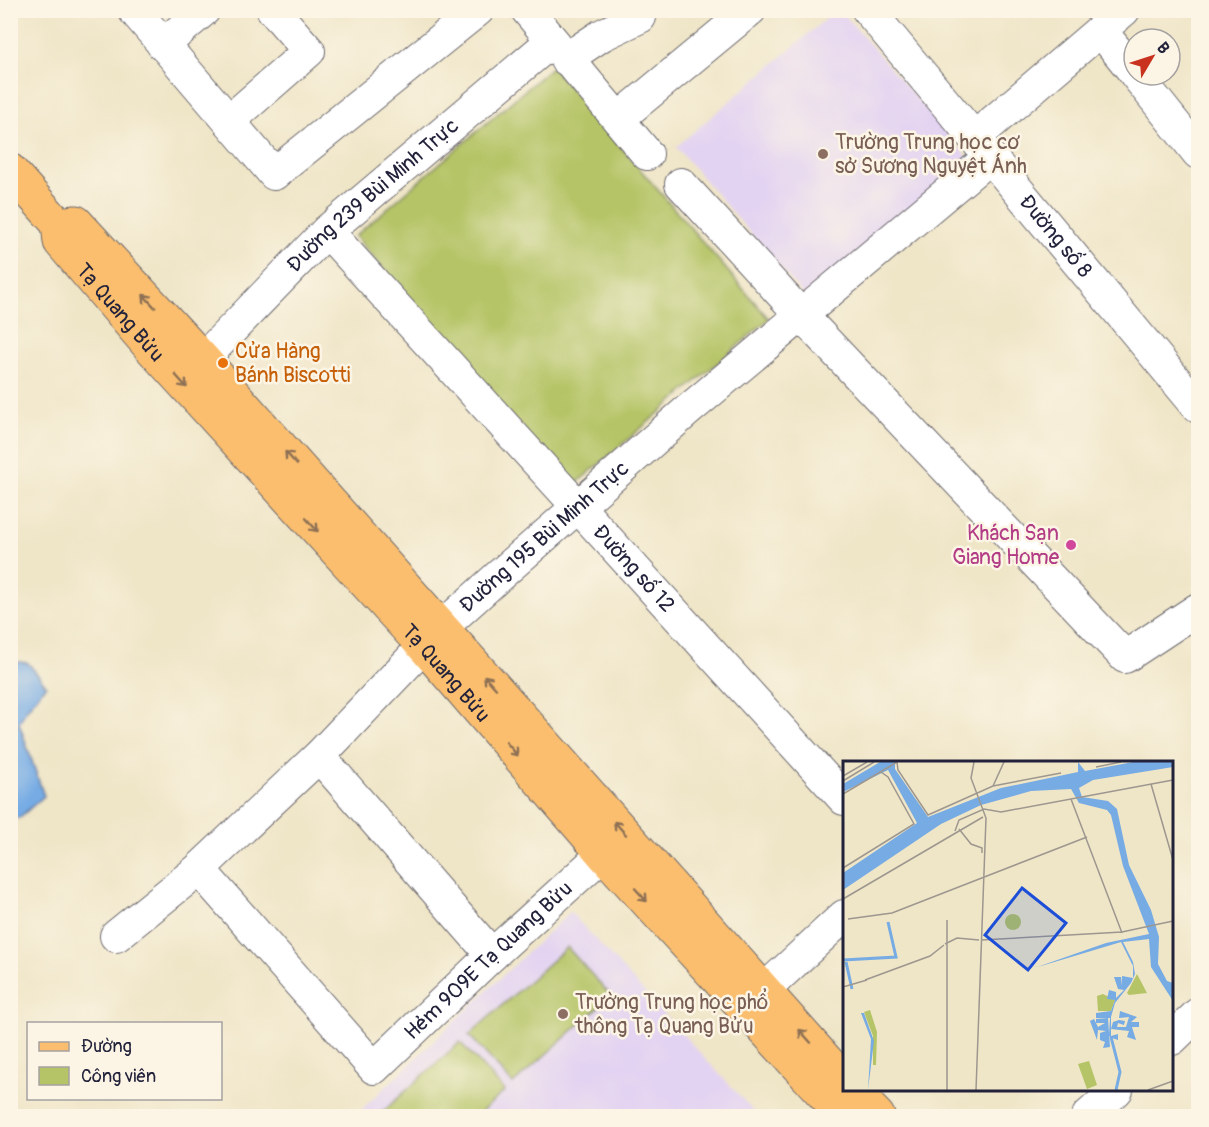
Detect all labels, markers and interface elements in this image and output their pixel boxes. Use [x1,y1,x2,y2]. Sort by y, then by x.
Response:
north arrow [1122,27,1182,87]
text: B [1152,38,1174,58]
street label: Đường 239 Bùi Minh Trực [281,112,464,278]
place label: Trường Trung học cơ sở Sương Nguyệt Ánh [835,129,1027,180]
marker: Trường Trung học cơ sở Sương Nguyệt Ánh [816,147,830,161]
street label: Đường số 8 [1014,189,1098,283]
street label: Tạ Quang Bửu [70,257,170,367]
one-way arrow [142,294,156,309]
place label: Cửa Hàng Bánh Biscotti [235,338,351,389]
marker: Cửa Hàng Bánh Biscotti [216,356,230,370]
one-way arrow [174,373,188,388]
one-way arrow [284,451,298,466]
street label: Đường 195 Bùi Minh Trực [454,455,634,619]
one-way arrow [305,517,319,532]
street label: Đường số 12 [587,519,681,618]
place label: Khách Sạn Giang Home [952,520,1060,571]
marker: Khách Sạn Giang Home [1064,538,1078,552]
street label: Tạ Quang Bửu [396,618,496,728]
one-way arrow [483,675,497,690]
one-way arrow [505,741,519,756]
inset map [843,761,1173,1091]
one-way arrow [613,821,627,836]
street label: Hẻm 909E Tạ Quang Bửu [398,875,578,1046]
one-way arrow [634,887,648,902]
place label: Trường Trung học phổ thông Tạ Quang Bửu [574,988,768,1040]
marker: Trường Trung học phổ thông Tạ Quang Bửu [556,1007,570,1021]
legend [27,1022,222,1100]
one-way arrow [798,1029,812,1044]
text: Đường [81,1035,132,1058]
text: Công viên [81,1065,156,1088]

